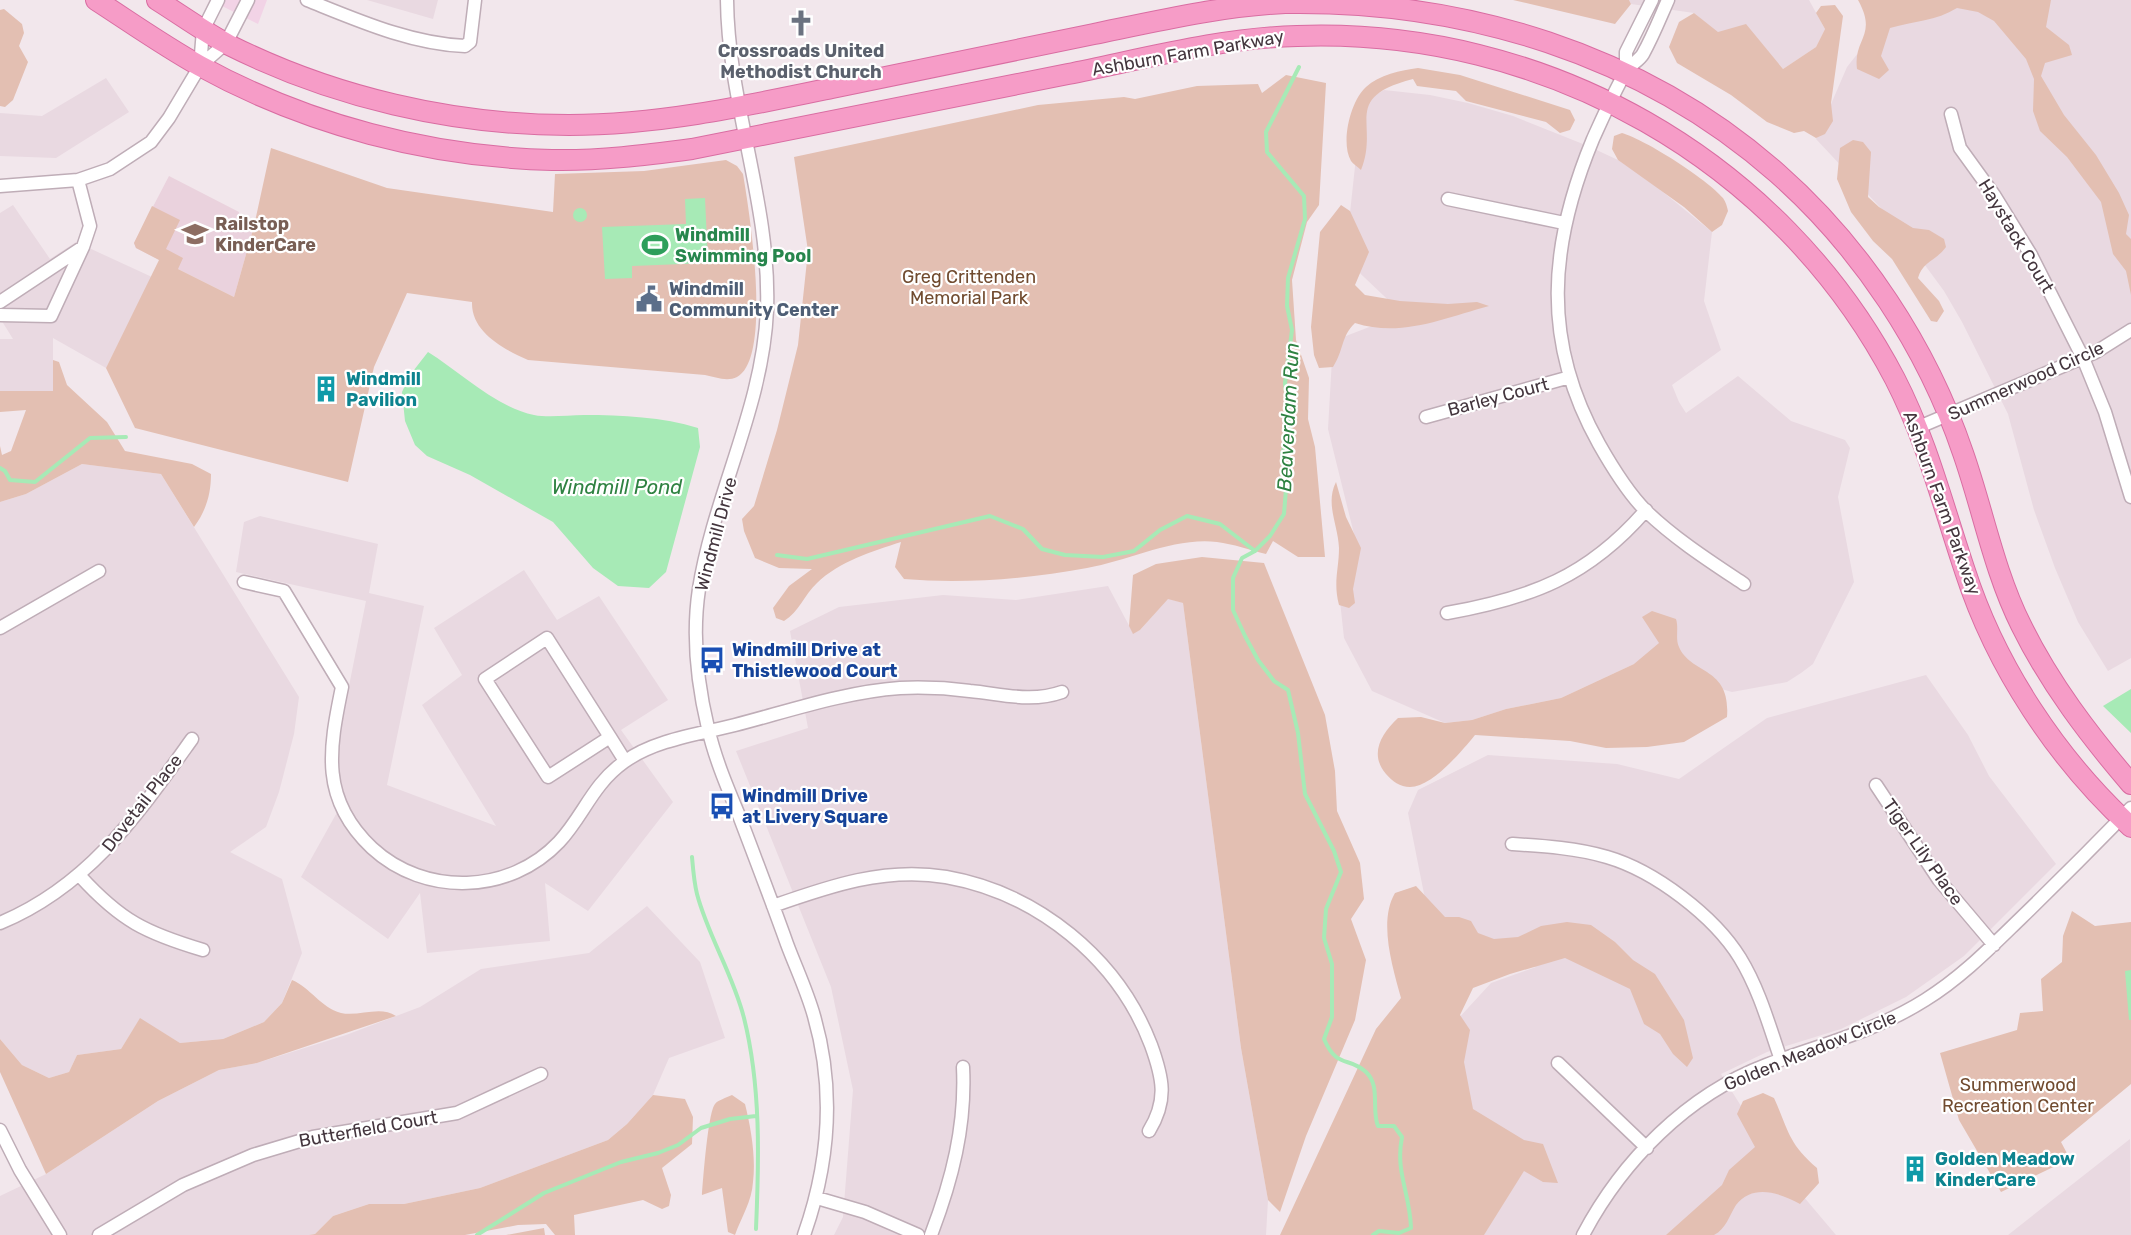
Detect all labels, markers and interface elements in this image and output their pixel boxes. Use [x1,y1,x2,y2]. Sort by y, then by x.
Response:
church icon: Crossroads United Methodist Church [786,8,816,38]
street label: Ashburn Farm Parkway [1090,25,1286,81]
place label: Crossroads United Methodist Church [718,40,884,83]
street label: Haystack Court [1973,175,2059,297]
place label: Railstop KinderCare [215,213,316,256]
school or university icon: Railstop KinderCare [180,219,210,249]
place label: Windmill Swimming Pool [675,224,811,267]
sports icon: Windmill Swimming Pool [640,230,670,260]
park label: Greg Crittenden Memorial Park [902,266,1036,309]
place label: Windmill Community Center [669,278,838,321]
public building icon: Windmill Community Center [634,284,664,314]
street label: Summerwood Circle [1945,337,2107,425]
water label: Beaverdam Run [1272,342,1304,492]
place label: Windmill Pavilion [346,368,421,411]
street label: Barley Court [1445,373,1551,421]
building icon: Windmill Pavilion [311,374,341,404]
street label: Ashburn Farm Parkway [1898,408,1986,598]
water label: Windmill Pond [552,475,683,499]
street label: Windmill Drive [690,475,742,593]
place label: Windmill Drive at Thistlewood Court [732,639,898,682]
bus stop icon: Windmill Drive at Thistlewood Court [697,645,727,675]
street label: Dovetail Place [97,750,187,856]
place label: Windmill Drive at Livery Square [742,785,889,828]
bus stop icon: Windmill Drive at Livery Square [707,791,737,821]
street label: Tiger Lily Place [1878,794,1968,910]
street label: Golden Meadow Circle [1721,1006,1899,1096]
park label: Summerwood Recreation Center [1942,1074,2094,1117]
street label: Butterfield Court [297,1106,439,1152]
place label: Golden Meadow KinderCare [1935,1148,2075,1191]
building icon: Golden Meadow KinderCare [1900,1154,1930,1184]

